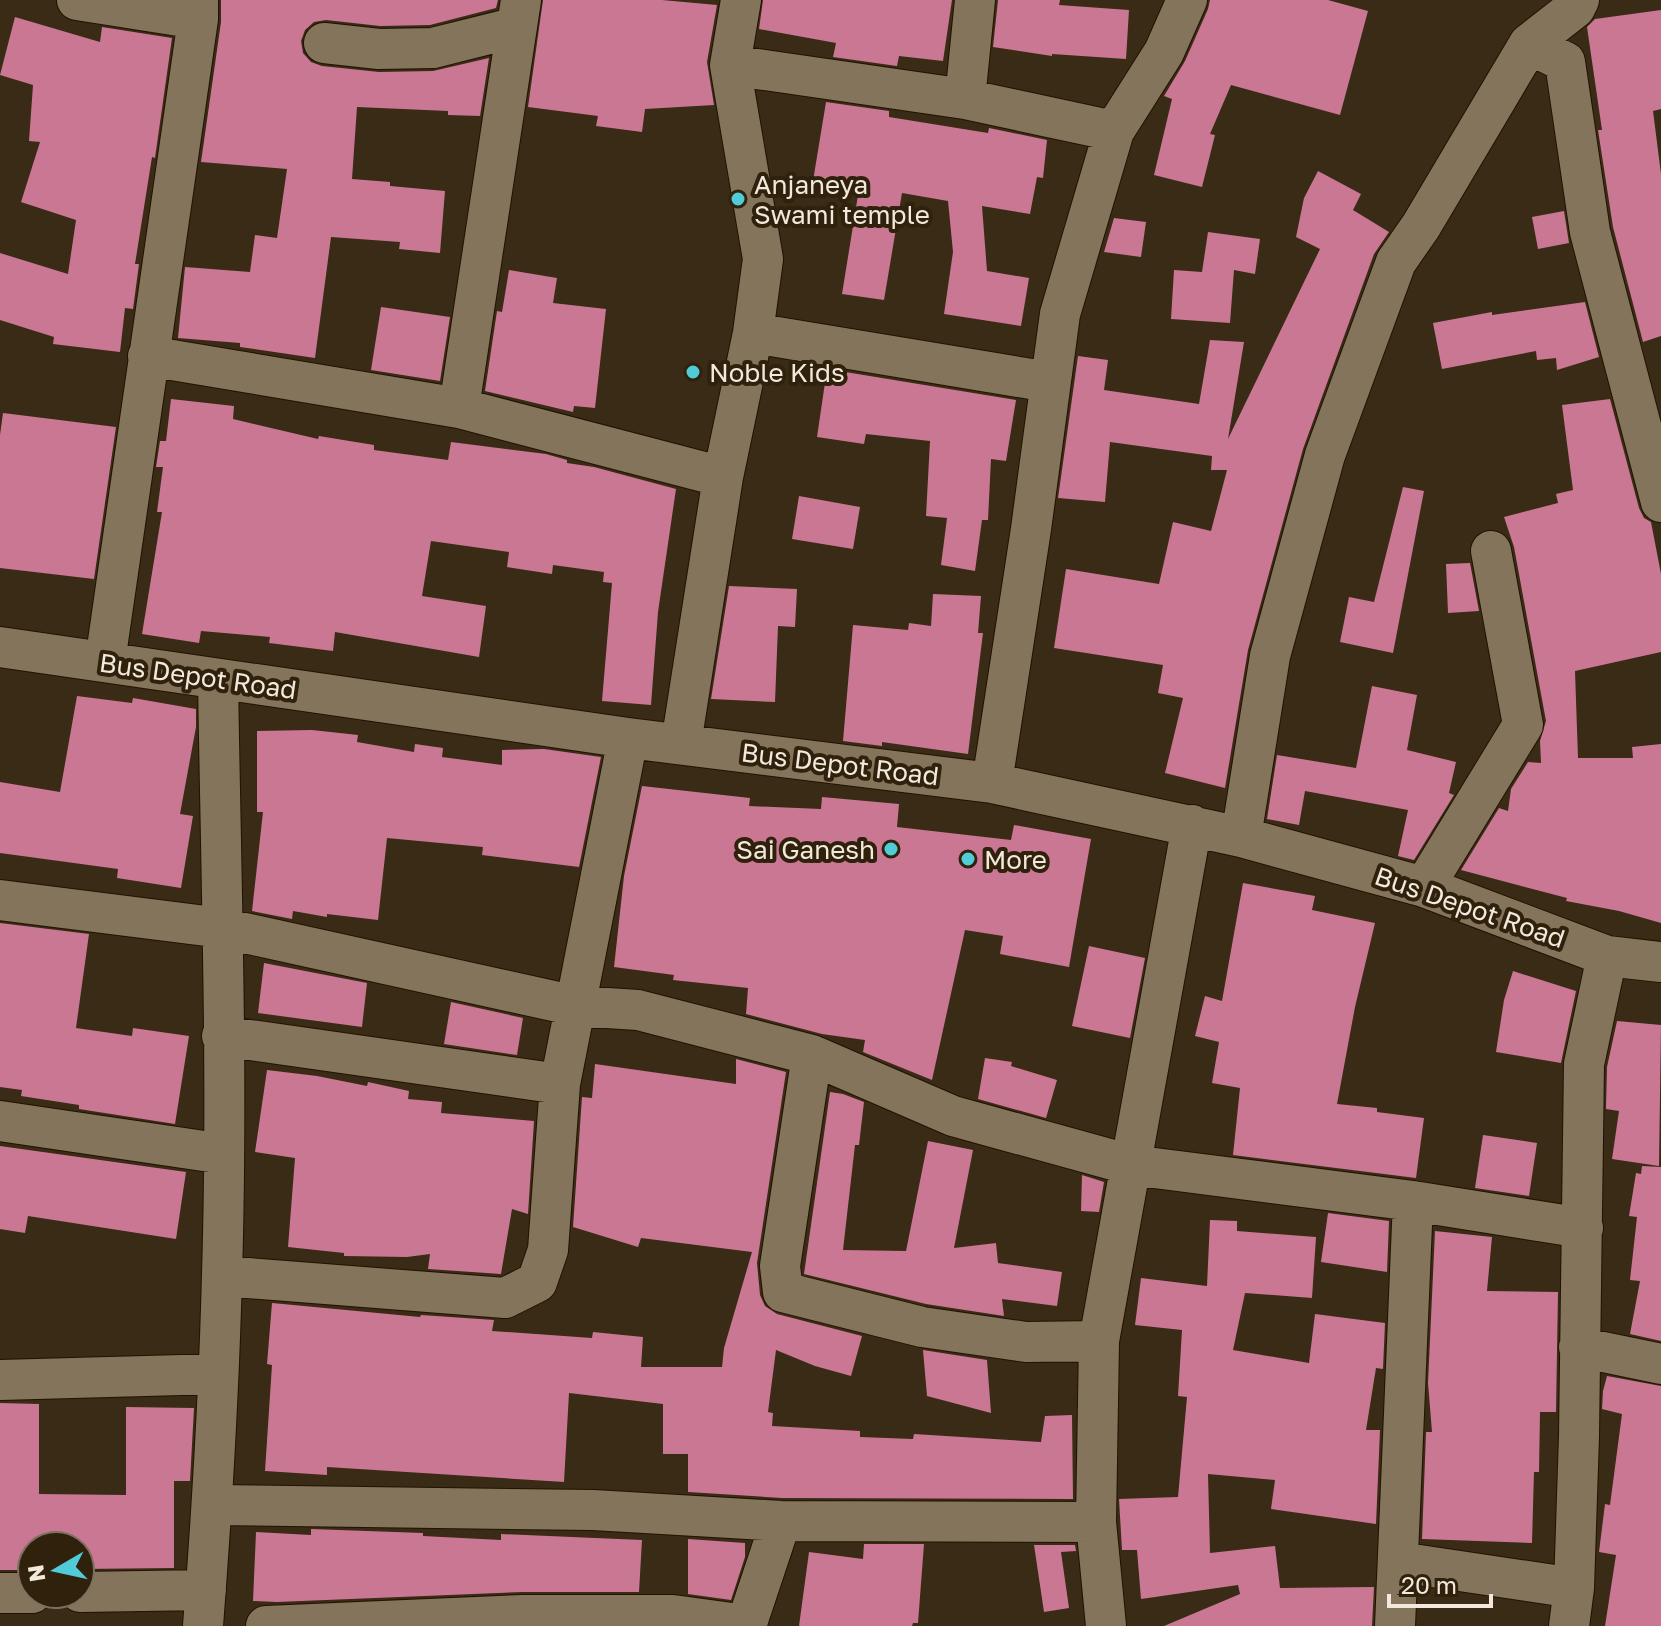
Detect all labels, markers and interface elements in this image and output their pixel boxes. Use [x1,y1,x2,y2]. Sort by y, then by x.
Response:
place label: Anjaneya Swami temple [754,169,930,230]
marker: Anjaneya Swami temple [729,190,747,208]
place label: Noble Kids [709,357,845,388]
marker: Noble Kids [684,363,702,381]
street label: Bus Depot Road [97,647,299,705]
street label: Bus Depot Road [739,736,941,792]
place label: Sai Ganesh [736,834,875,865]
marker: Sai Ganesh [882,840,900,858]
place label: More [984,844,1047,875]
marker: More [959,850,977,868]
street label: Bus Depot Road [1371,860,1569,954]
north arrow [16,1530,96,1610]
scale bar [1389,1558,1491,1608]
text: N [21,1563,50,1584]
text: 20 m [1401,1570,1457,1599]

